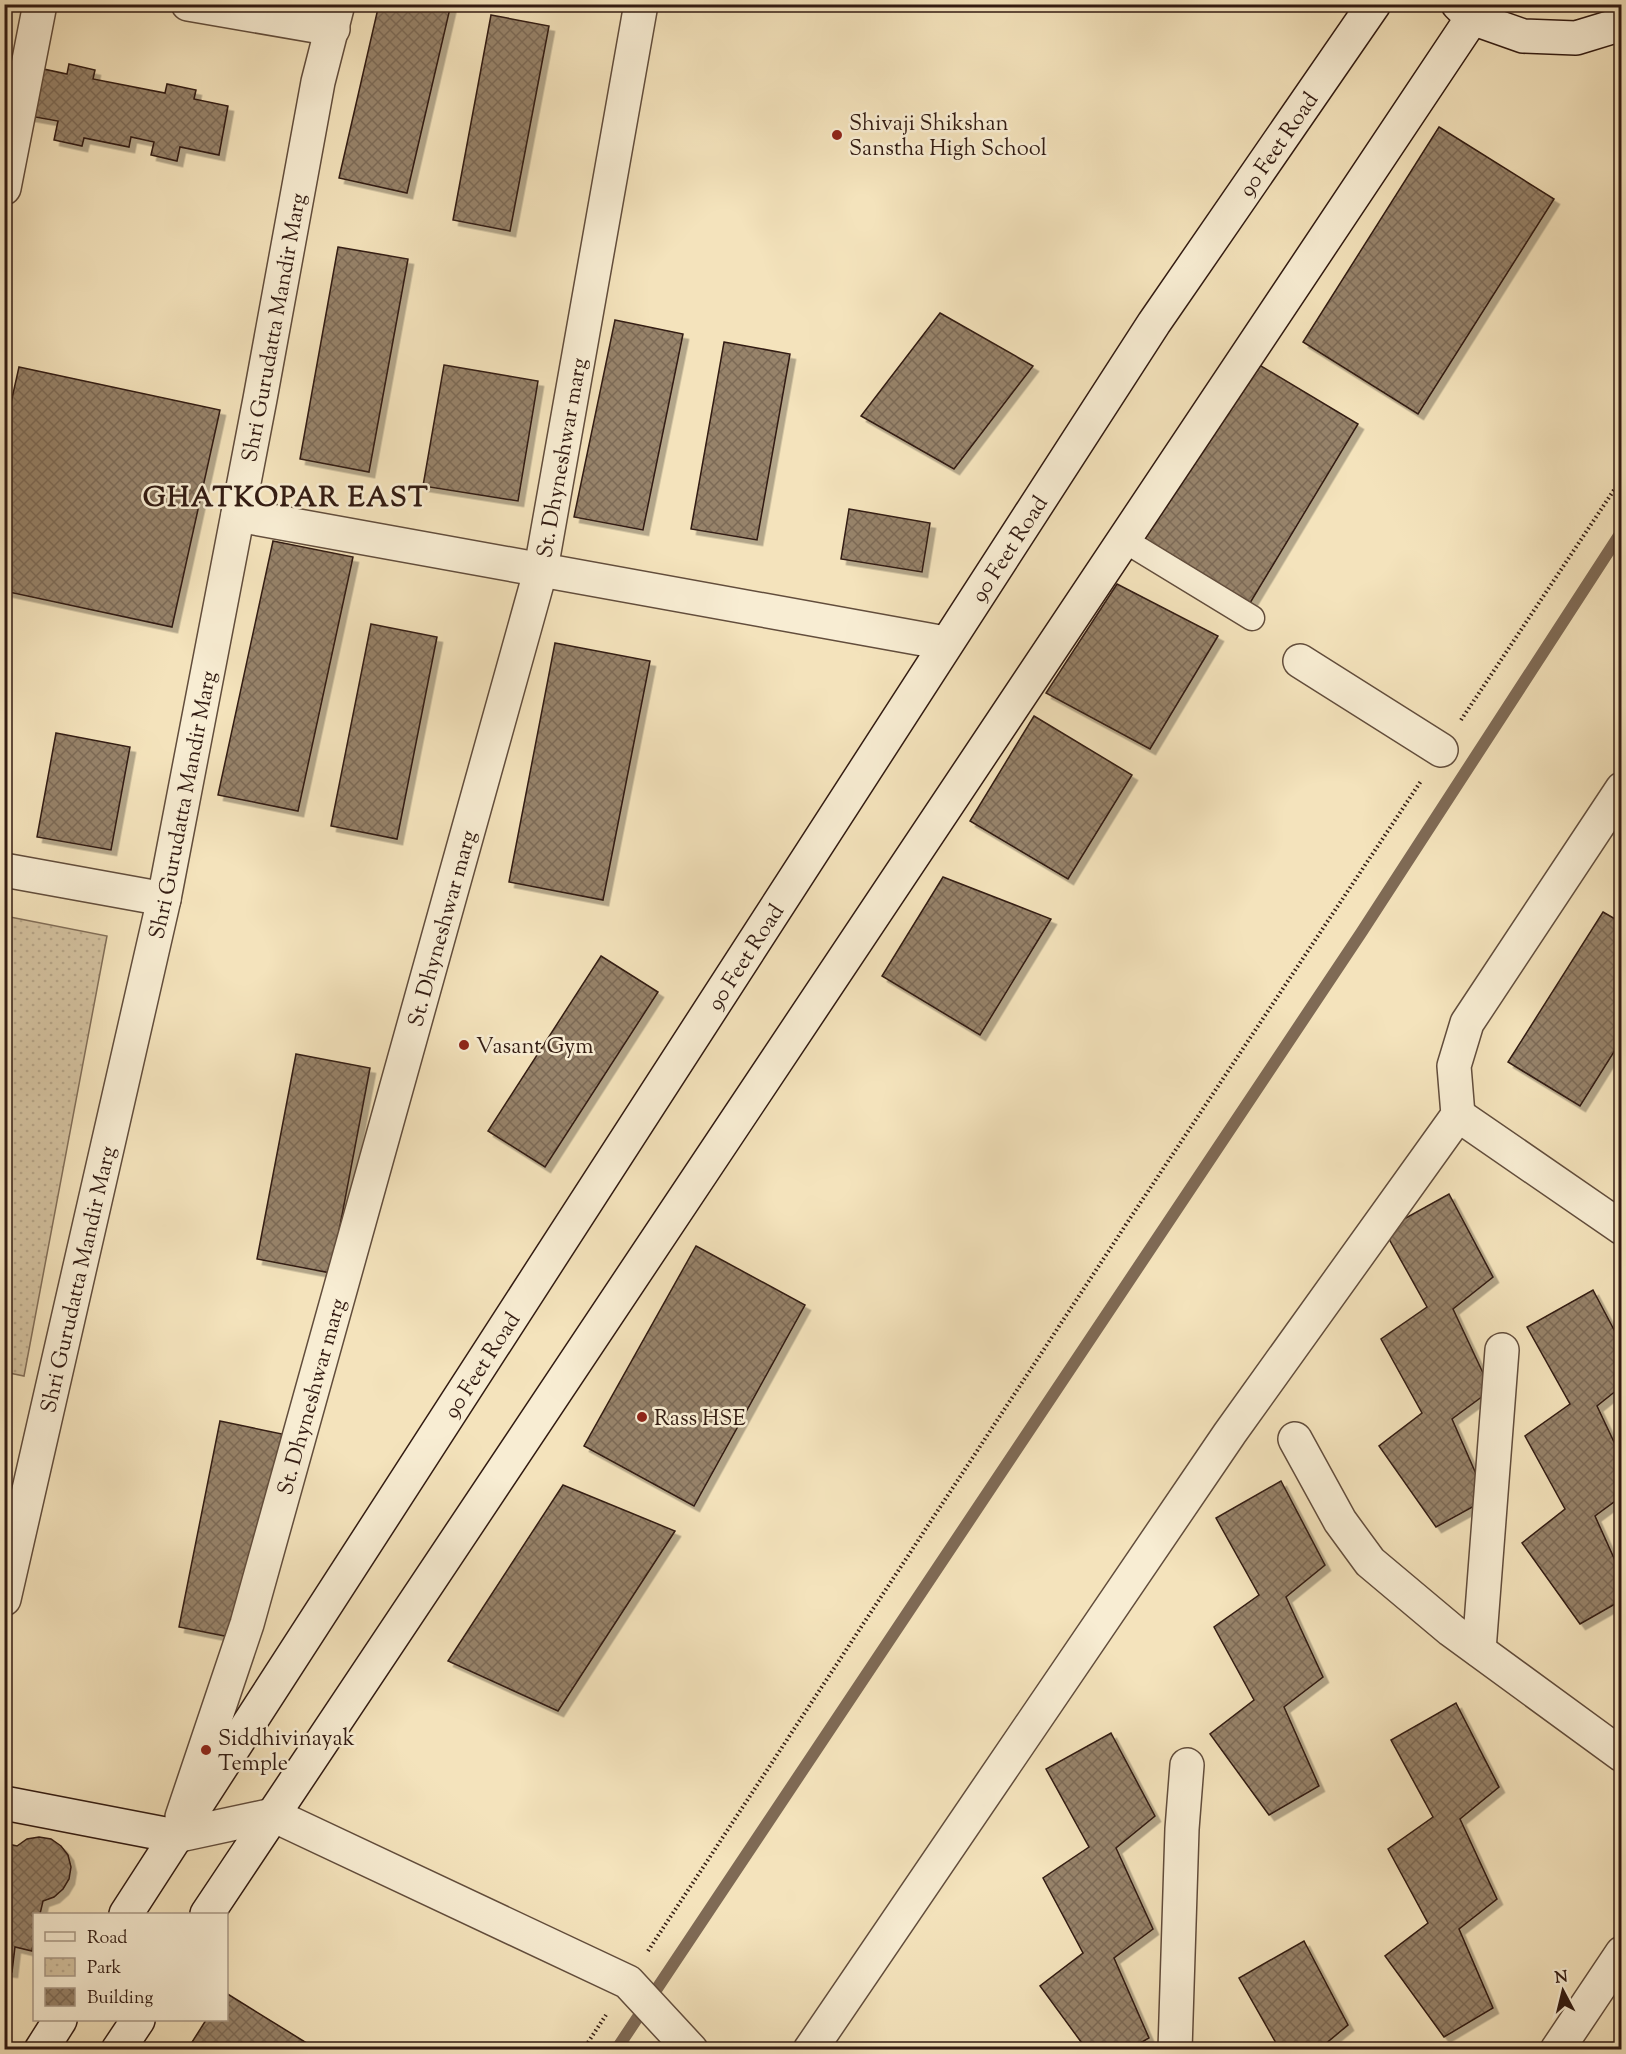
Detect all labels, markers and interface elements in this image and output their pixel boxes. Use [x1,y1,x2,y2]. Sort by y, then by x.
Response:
street label: 90 Feet Road [1233,87,1328,204]
place label: Shivaji Shikshan Sanstha High School [849,109,1047,166]
marker: Shivaji Shikshan Sanstha High School [830,128,844,142]
street label: Shri Gurudatta Mandir Marg [235,191,316,465]
street label: St. Dhyneshwar marg [530,355,597,561]
district label: GHATKOPAR EAST [143,479,429,519]
street label: 90 Feet Road [965,490,1057,609]
street label: Shri Gurudatta Mandir Marg [142,668,227,943]
street label: St. Dhyneshwar marg [401,827,486,1031]
street label: 90 Feet Road [701,899,793,1018]
place label: Vasant Gym [476,1032,594,1064]
marker: Vasant Gym [457,1038,471,1052]
street label: Shri Gurudatta Mandir Marg [34,1143,126,1416]
street label: St. Dhyneshwar marg [271,1295,356,1499]
street label: 90 Feet Road [437,1307,530,1426]
place label: Rass HSE [654,1404,746,1436]
marker: Rass HSE [635,1410,649,1424]
place label: Siddhivinayak Temple [218,1724,355,1781]
marker: Siddhivinayak Temple [199,1743,213,1757]
legend [33,1913,228,2021]
text: Road [87,1926,127,1952]
text: Park [87,1956,122,1982]
north arrow [1533,1961,1593,2021]
text: N [1554,1966,1569,1991]
text: Building [87,1986,153,2012]

